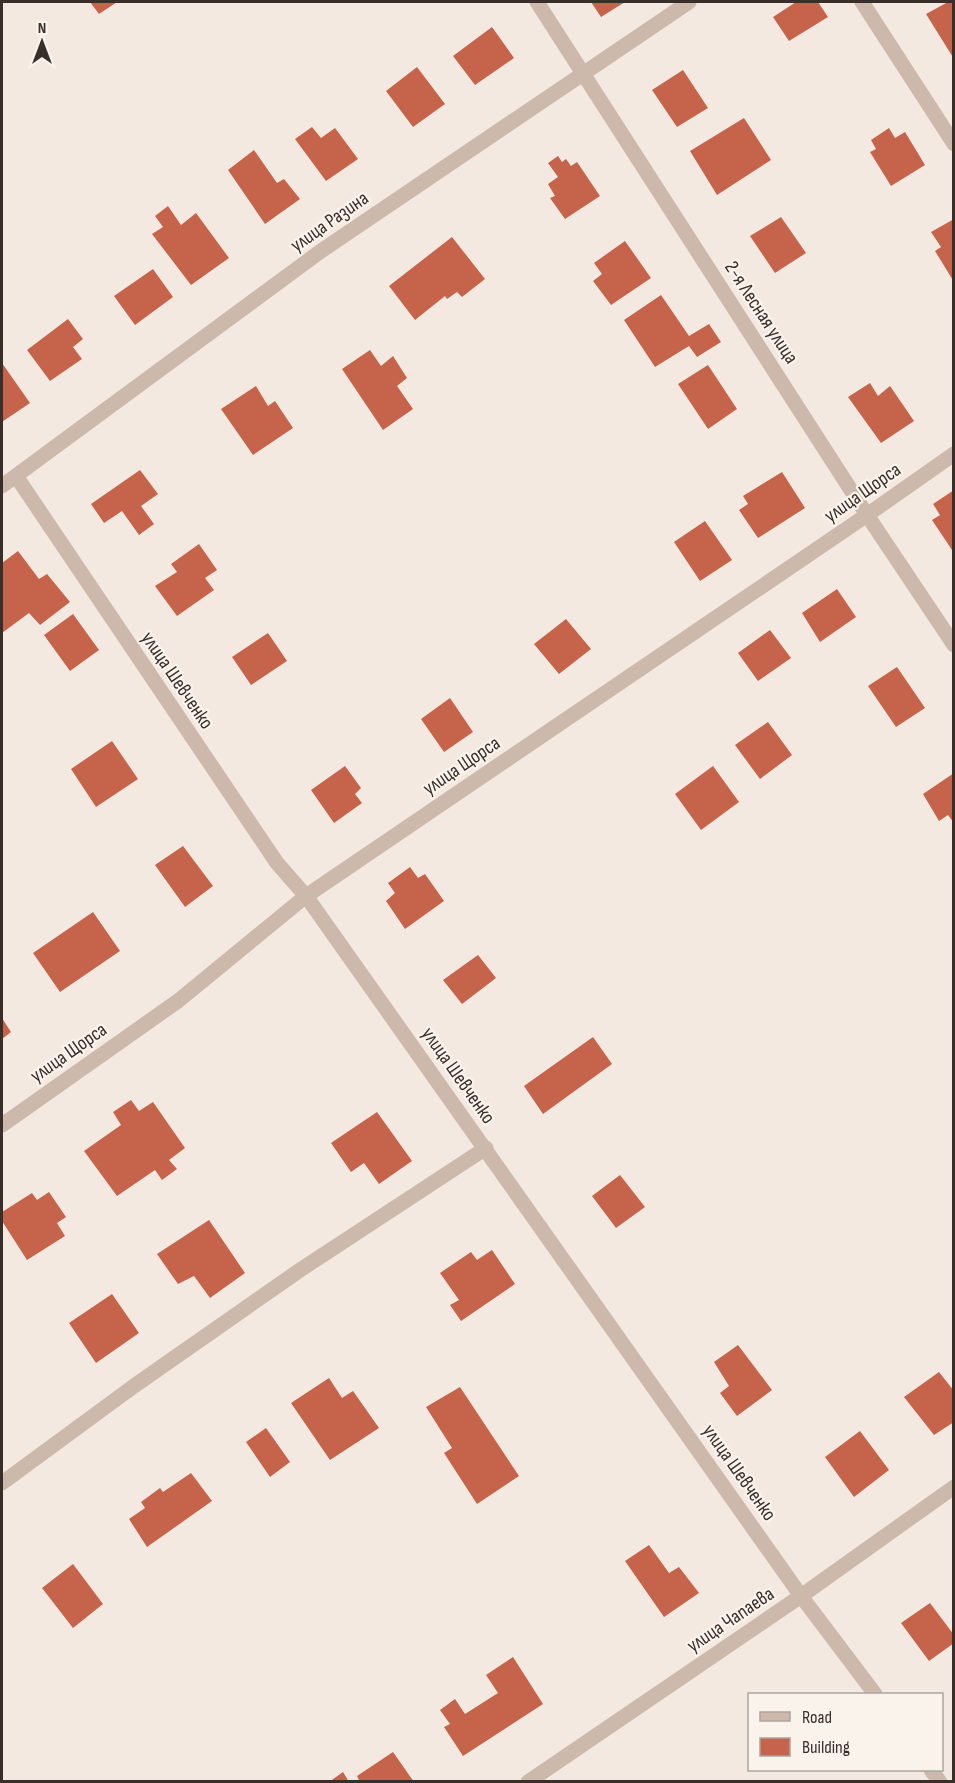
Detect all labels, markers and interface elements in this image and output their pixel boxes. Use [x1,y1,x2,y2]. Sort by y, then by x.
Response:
north arrow [12,12,72,72]
text: N [38,19,46,38]
street label: улица Разина [286,186,373,257]
street label: 2-я Лесная улица [719,257,803,368]
street label: улица Щорса [820,458,905,528]
street label: улица Шевченко [136,627,219,734]
street label: улица Щорса [418,731,505,800]
street label: улица Щорса [26,1018,111,1088]
street label: улица Шевченко [416,1023,500,1128]
street label: улица Шевченко [697,1420,781,1525]
street label: улица Чапаева [682,1582,779,1658]
legend [748,1693,943,1771]
text: Road [802,1707,832,1728]
text: Building [802,1737,850,1758]

